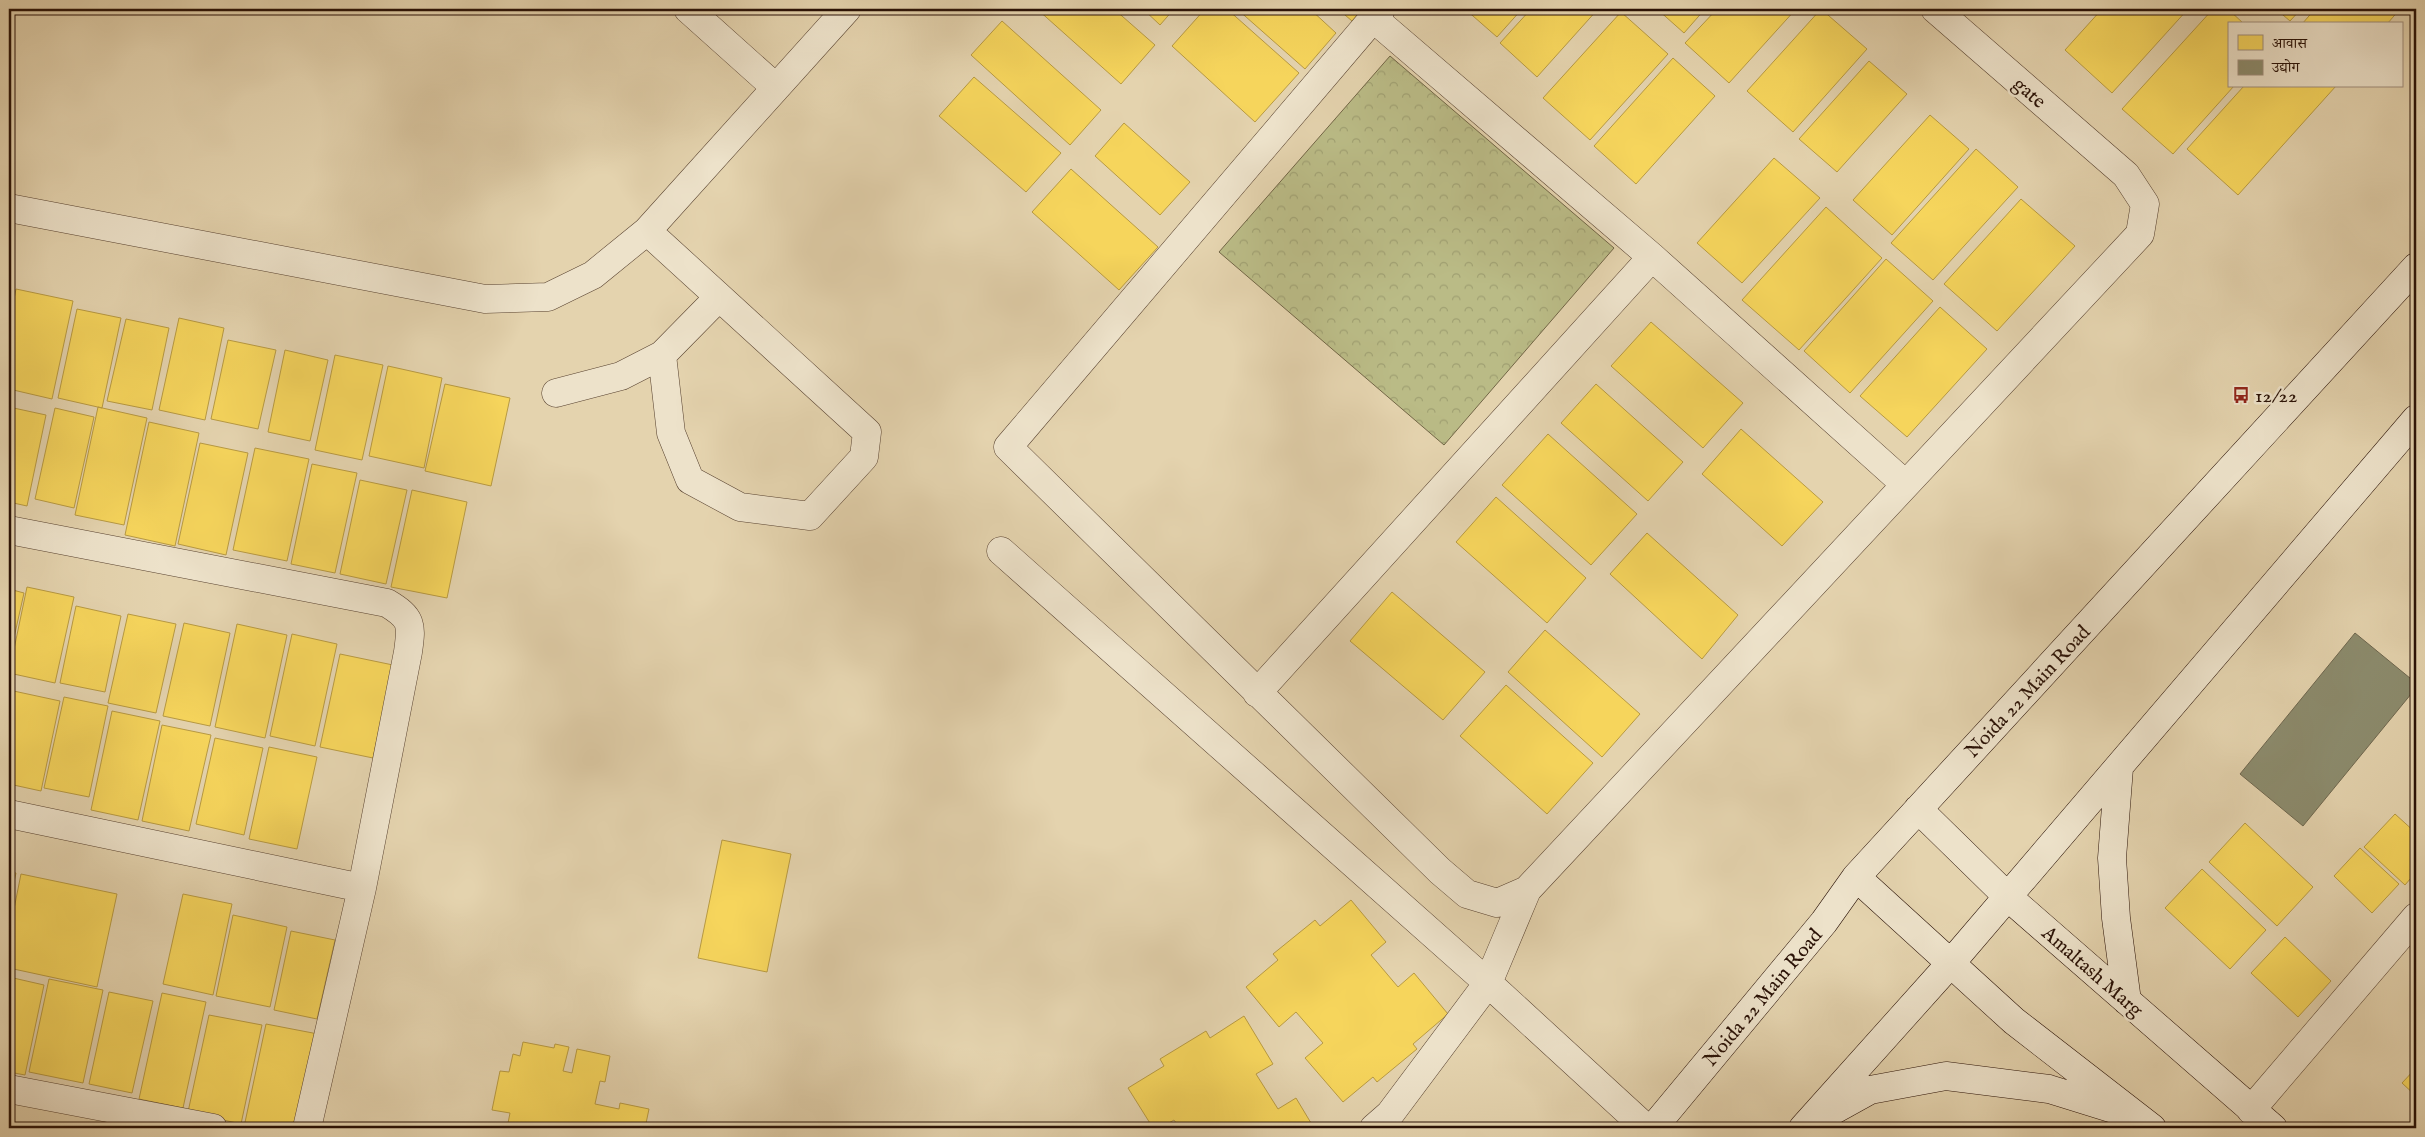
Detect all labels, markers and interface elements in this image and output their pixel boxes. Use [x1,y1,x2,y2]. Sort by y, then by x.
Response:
legend [2228,22,2402,88]
text: आवास [2272,34,2308,53]
text: उद्योग [2271,58,2301,77]
street label: gate [2007,72,2051,114]
place label: 12/22 [2255,384,2297,409]
bus stop icon: 12/22 [2231,385,2251,405]
street label: Noida 22 Main Road [1960,620,2096,764]
street label: Amaltash Marg [2035,921,2149,1024]
street label: Noida 22 Main Road [1698,924,1828,1072]

